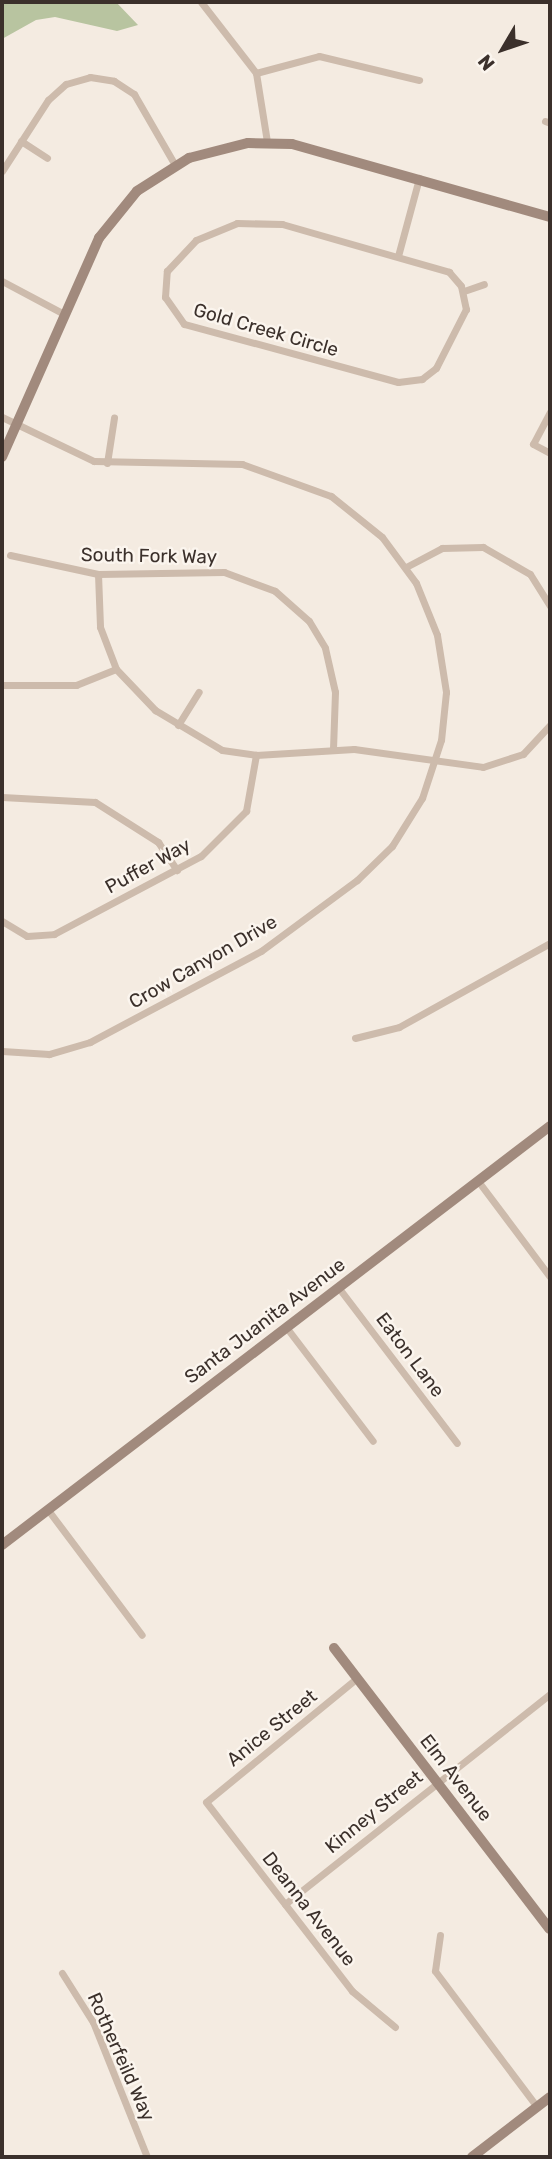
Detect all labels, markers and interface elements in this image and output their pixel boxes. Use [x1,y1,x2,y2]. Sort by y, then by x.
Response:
north arrow [468,14,538,84]
text: N [473,50,500,75]
street label: Gold Creek Circle [191,298,341,362]
street label: South Fork Way [80,543,218,569]
street label: Puffer Way [101,833,195,899]
street label: Crow Canyon Drive [125,910,281,1014]
street label: Santa Juanita Avenue [180,1253,350,1389]
street label: Eaton Lane [371,1308,449,1402]
street label: Anice Street [222,1685,322,1771]
street label: Elm Avenue [415,1730,497,1826]
street label: Kinney Street [320,1766,428,1858]
street label: Deanna Avenue [257,1847,361,1971]
street label: Rotherfeild Way [82,1989,160,2125]

